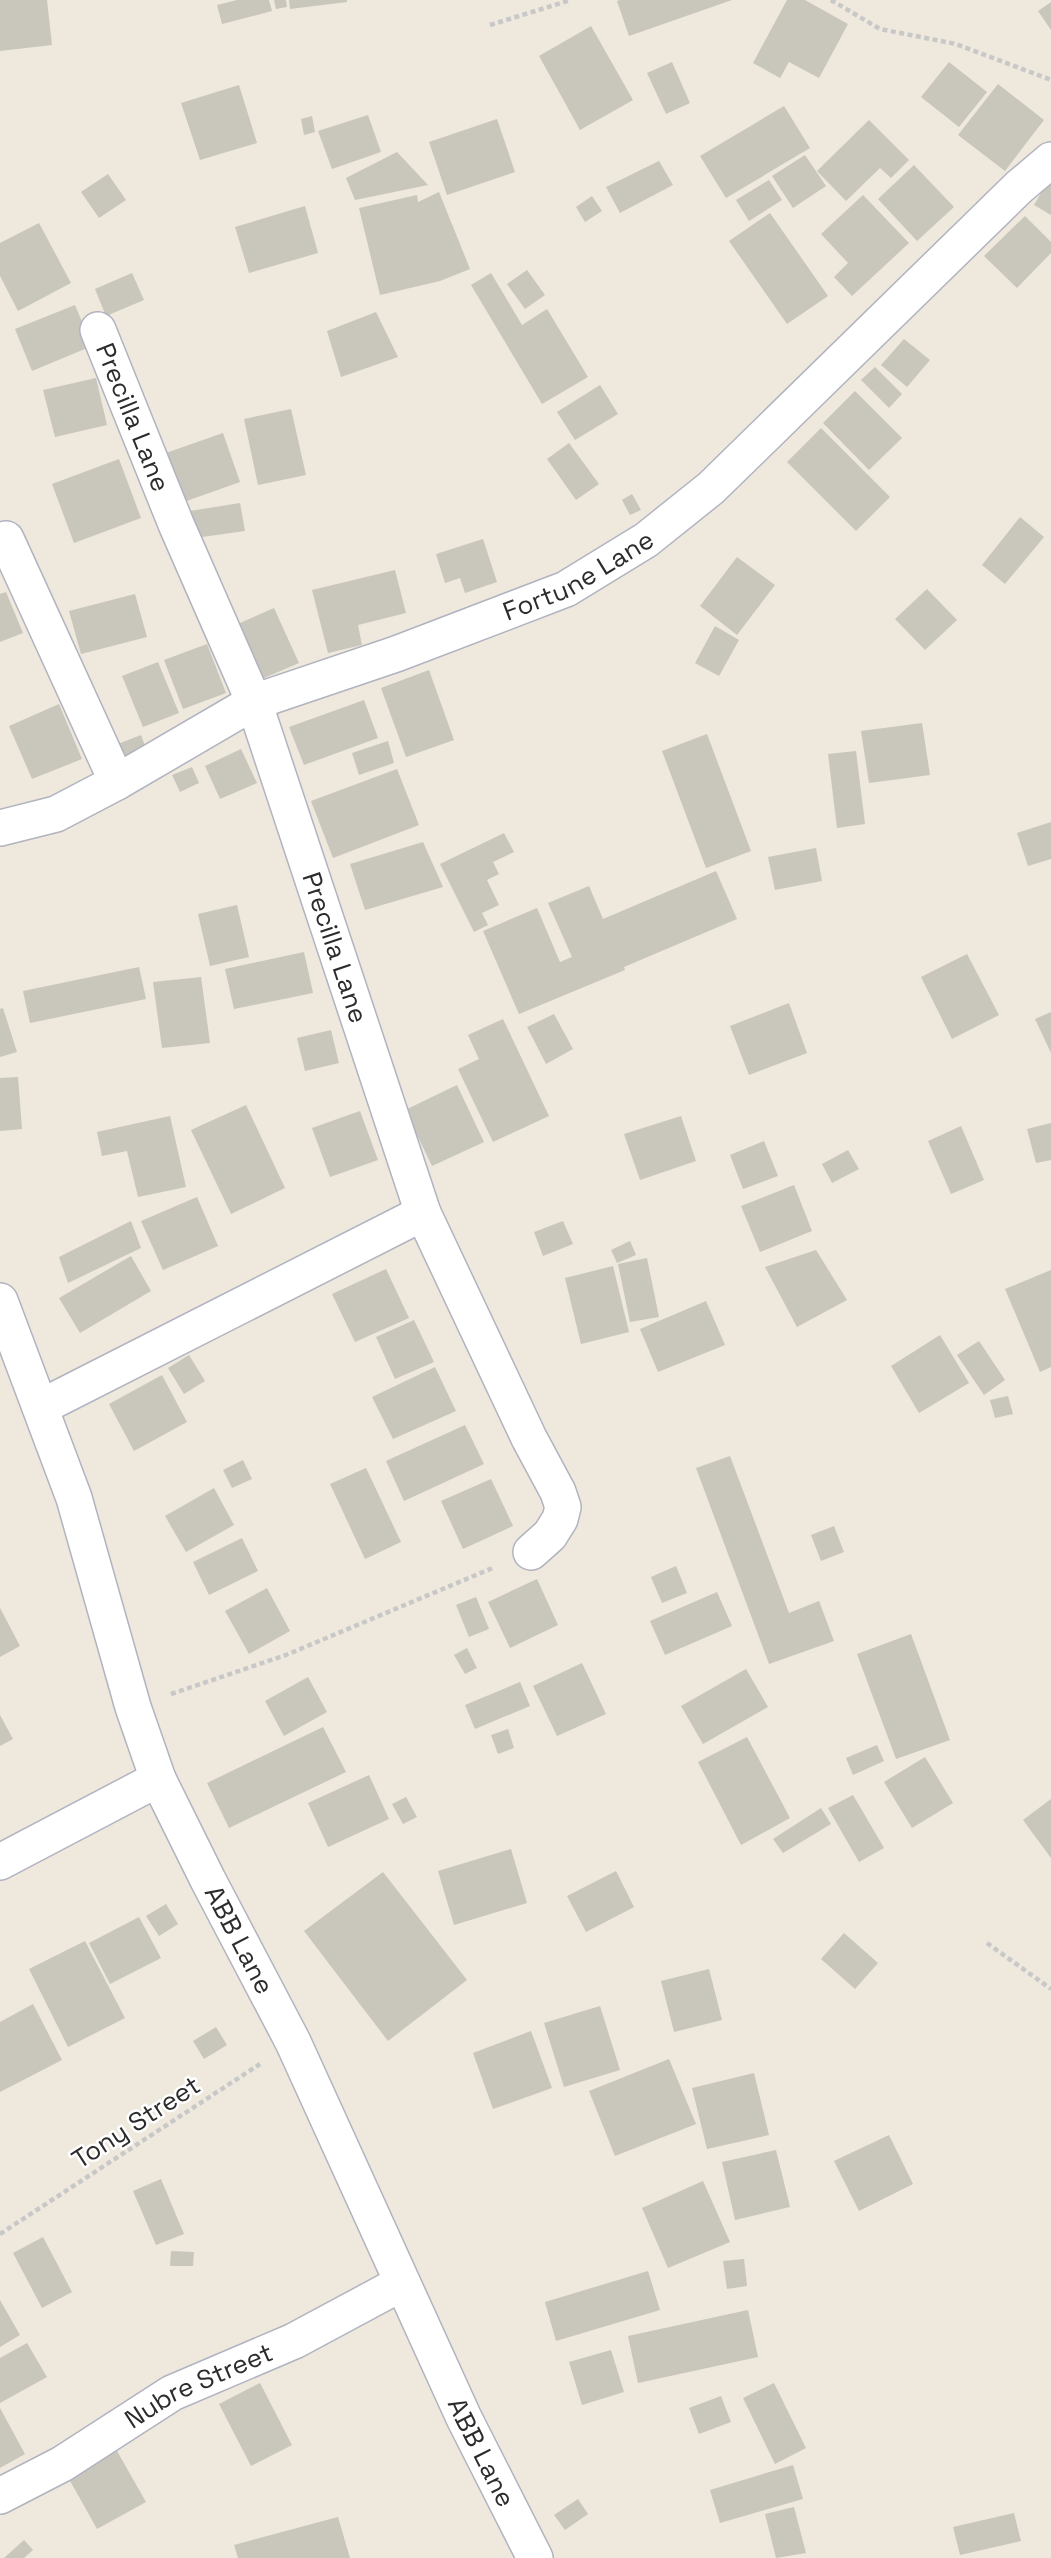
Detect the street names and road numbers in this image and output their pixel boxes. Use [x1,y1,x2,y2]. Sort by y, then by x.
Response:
street label: Precilla Lane [88,338,178,496]
street label: Fortune Lane [498,522,660,629]
street label: Precilla Lane [294,868,376,1027]
street label: ABB Lane [197,1880,282,2000]
street label: Tony Street [65,2068,207,2176]
street label: Nubre Street [118,2335,278,2436]
street label: ABB Lane [440,2392,523,2513]

